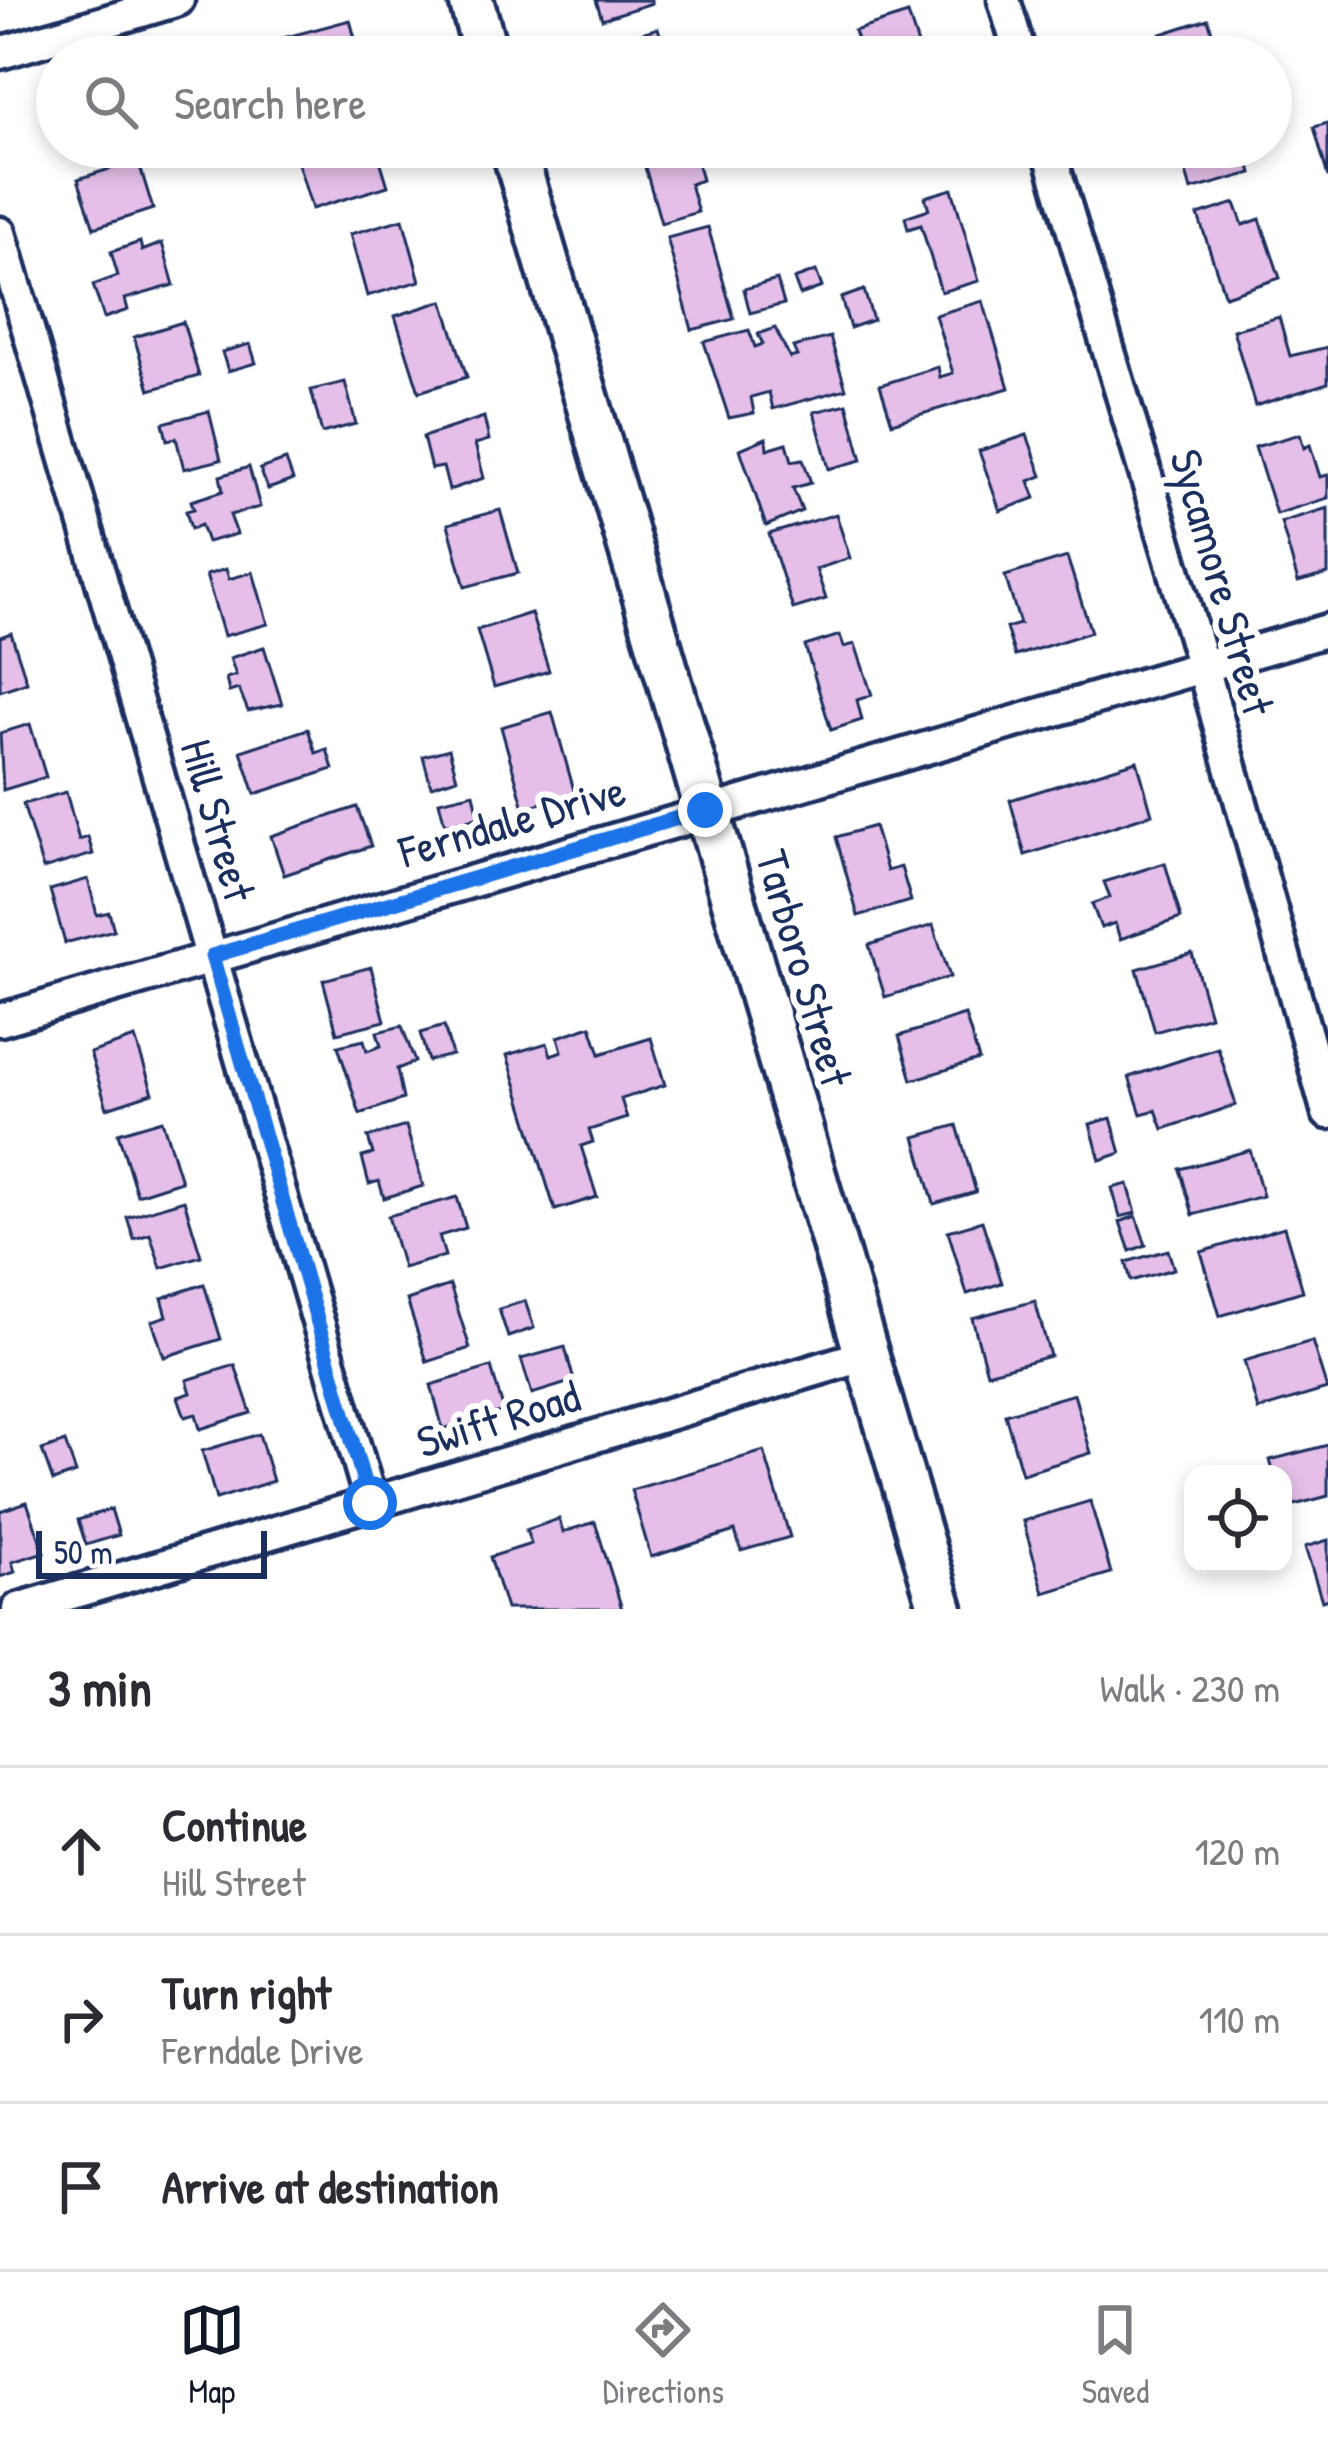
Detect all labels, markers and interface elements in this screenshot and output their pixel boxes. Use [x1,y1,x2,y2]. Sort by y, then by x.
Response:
search box [36,36,1292,168]
icon: search [78,69,144,135]
text: Search here [174,72,366,133]
street label: Sycamore Street [1156,442,1290,723]
street label: Hill Street [167,732,271,909]
street label: Ferndale Drive [391,759,632,882]
route end [678,783,732,837]
street label: Tarboro Street [742,843,868,1094]
street label: Swift Road [409,1364,587,1472]
map controls [1184,1465,1292,1573]
button: locate [1184,1465,1292,1573]
route start [343,1476,397,1530]
scale bar [36,1525,267,1578]
text: 50 m [54,1530,113,1574]
text: 3 min [48,1653,152,1722]
text: Walk · 230 m [1100,1661,1280,1714]
text: Continue [162,1794,307,1855]
icon: ahead [48,1818,114,1884]
text: 120 m [1195,1824,1280,1877]
text: Hill Street [162,1855,306,1908]
text: Turn right [162,1962,331,2023]
icon: right [48,1986,114,2052]
text: 110 m [1199,1992,1280,2045]
text: Ferndale Drive [162,2023,364,2076]
icon: arrive [48,2154,114,2220]
text: Arrive at destination [162,2156,499,2217]
tab: Map [179,2297,245,2413]
tab: Directions [603,2297,724,2413]
tab: Saved [1082,2297,1149,2413]

